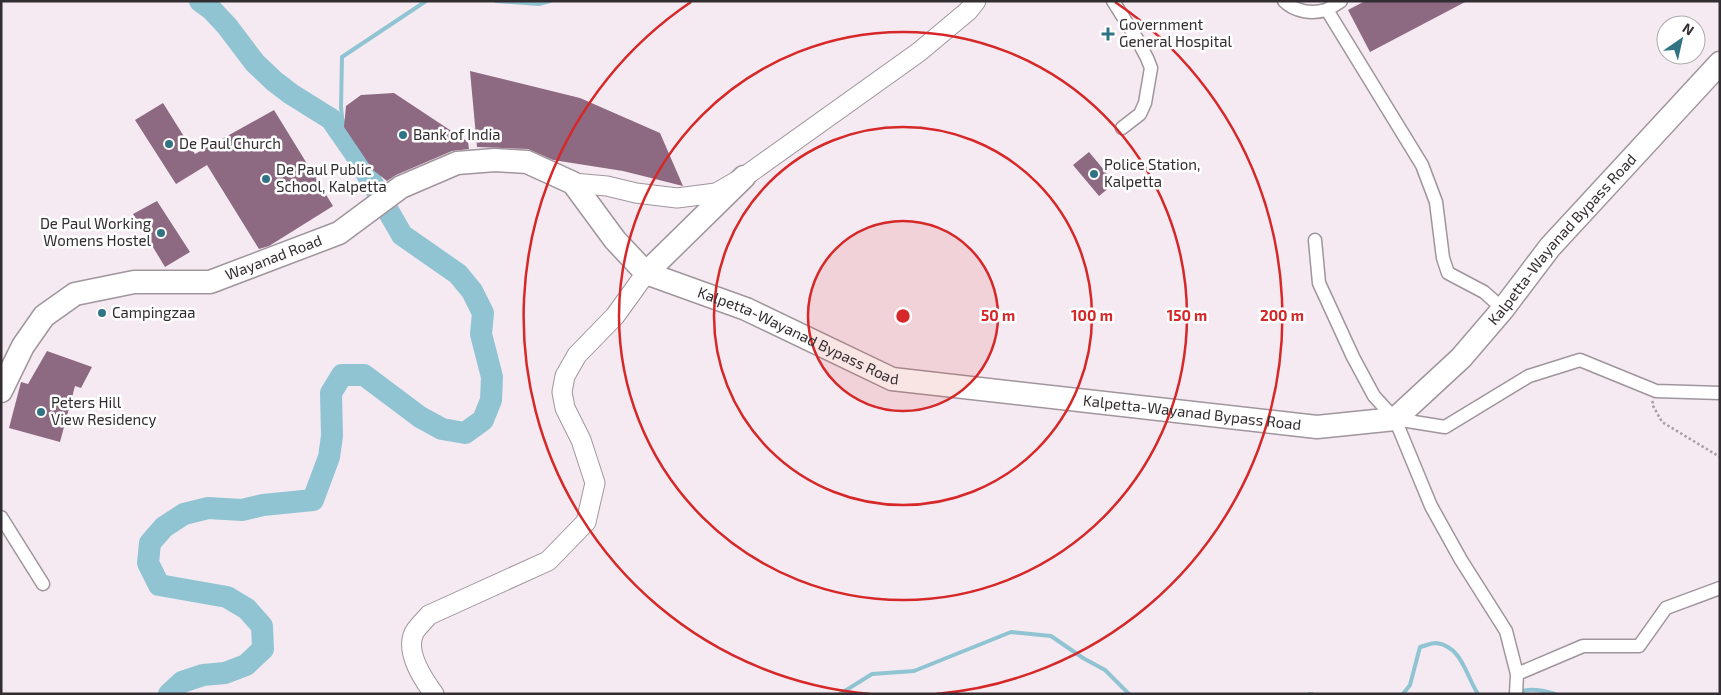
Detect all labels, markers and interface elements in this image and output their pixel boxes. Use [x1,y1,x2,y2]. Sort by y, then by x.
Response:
place label: Government General Hospital [1119,15,1232,50]
north arrow [1656,15,1706,65]
text: N [1680,19,1697,39]
marker: Government General Hospital [1101,27,1115,41]
place label: Bank of India [413,125,501,143]
marker: Bank of India [397,129,409,141]
place label: De Paul Church [179,134,281,152]
marker: De Paul Church [163,138,175,150]
street label: Kalpetta-Wayanad Bypass Road [1483,150,1640,328]
place label: Police Station, Kalpetta [1104,155,1200,190]
place label: De Paul Public School, Kalpetta [276,160,387,195]
marker: Police Station, Kalpetta [1088,168,1100,180]
marker: De Paul Public School, Kalpetta [260,173,272,185]
place label: De Paul Working Womens Hostel [40,214,152,249]
marker: De Paul Working Womens Hostel [155,227,167,239]
street label: Wayanad Road [222,230,324,283]
street label: Kalpetta-Wayanad Bypass Road [695,282,900,388]
place label: Campingzaa [112,303,196,321]
text: 50 m [981,306,1015,324]
text: 100 m [1071,306,1113,324]
text: 150 m [1167,306,1207,324]
text: 200 m [1260,306,1304,324]
marker: Campingzaa [96,307,108,319]
centre of rings [894,307,912,325]
street label: Kalpetta-Wayanad Bypass Road [1082,391,1302,433]
place label: Peters Hill View Residency [51,393,157,428]
marker: Peters Hill View Residency [35,406,47,418]

